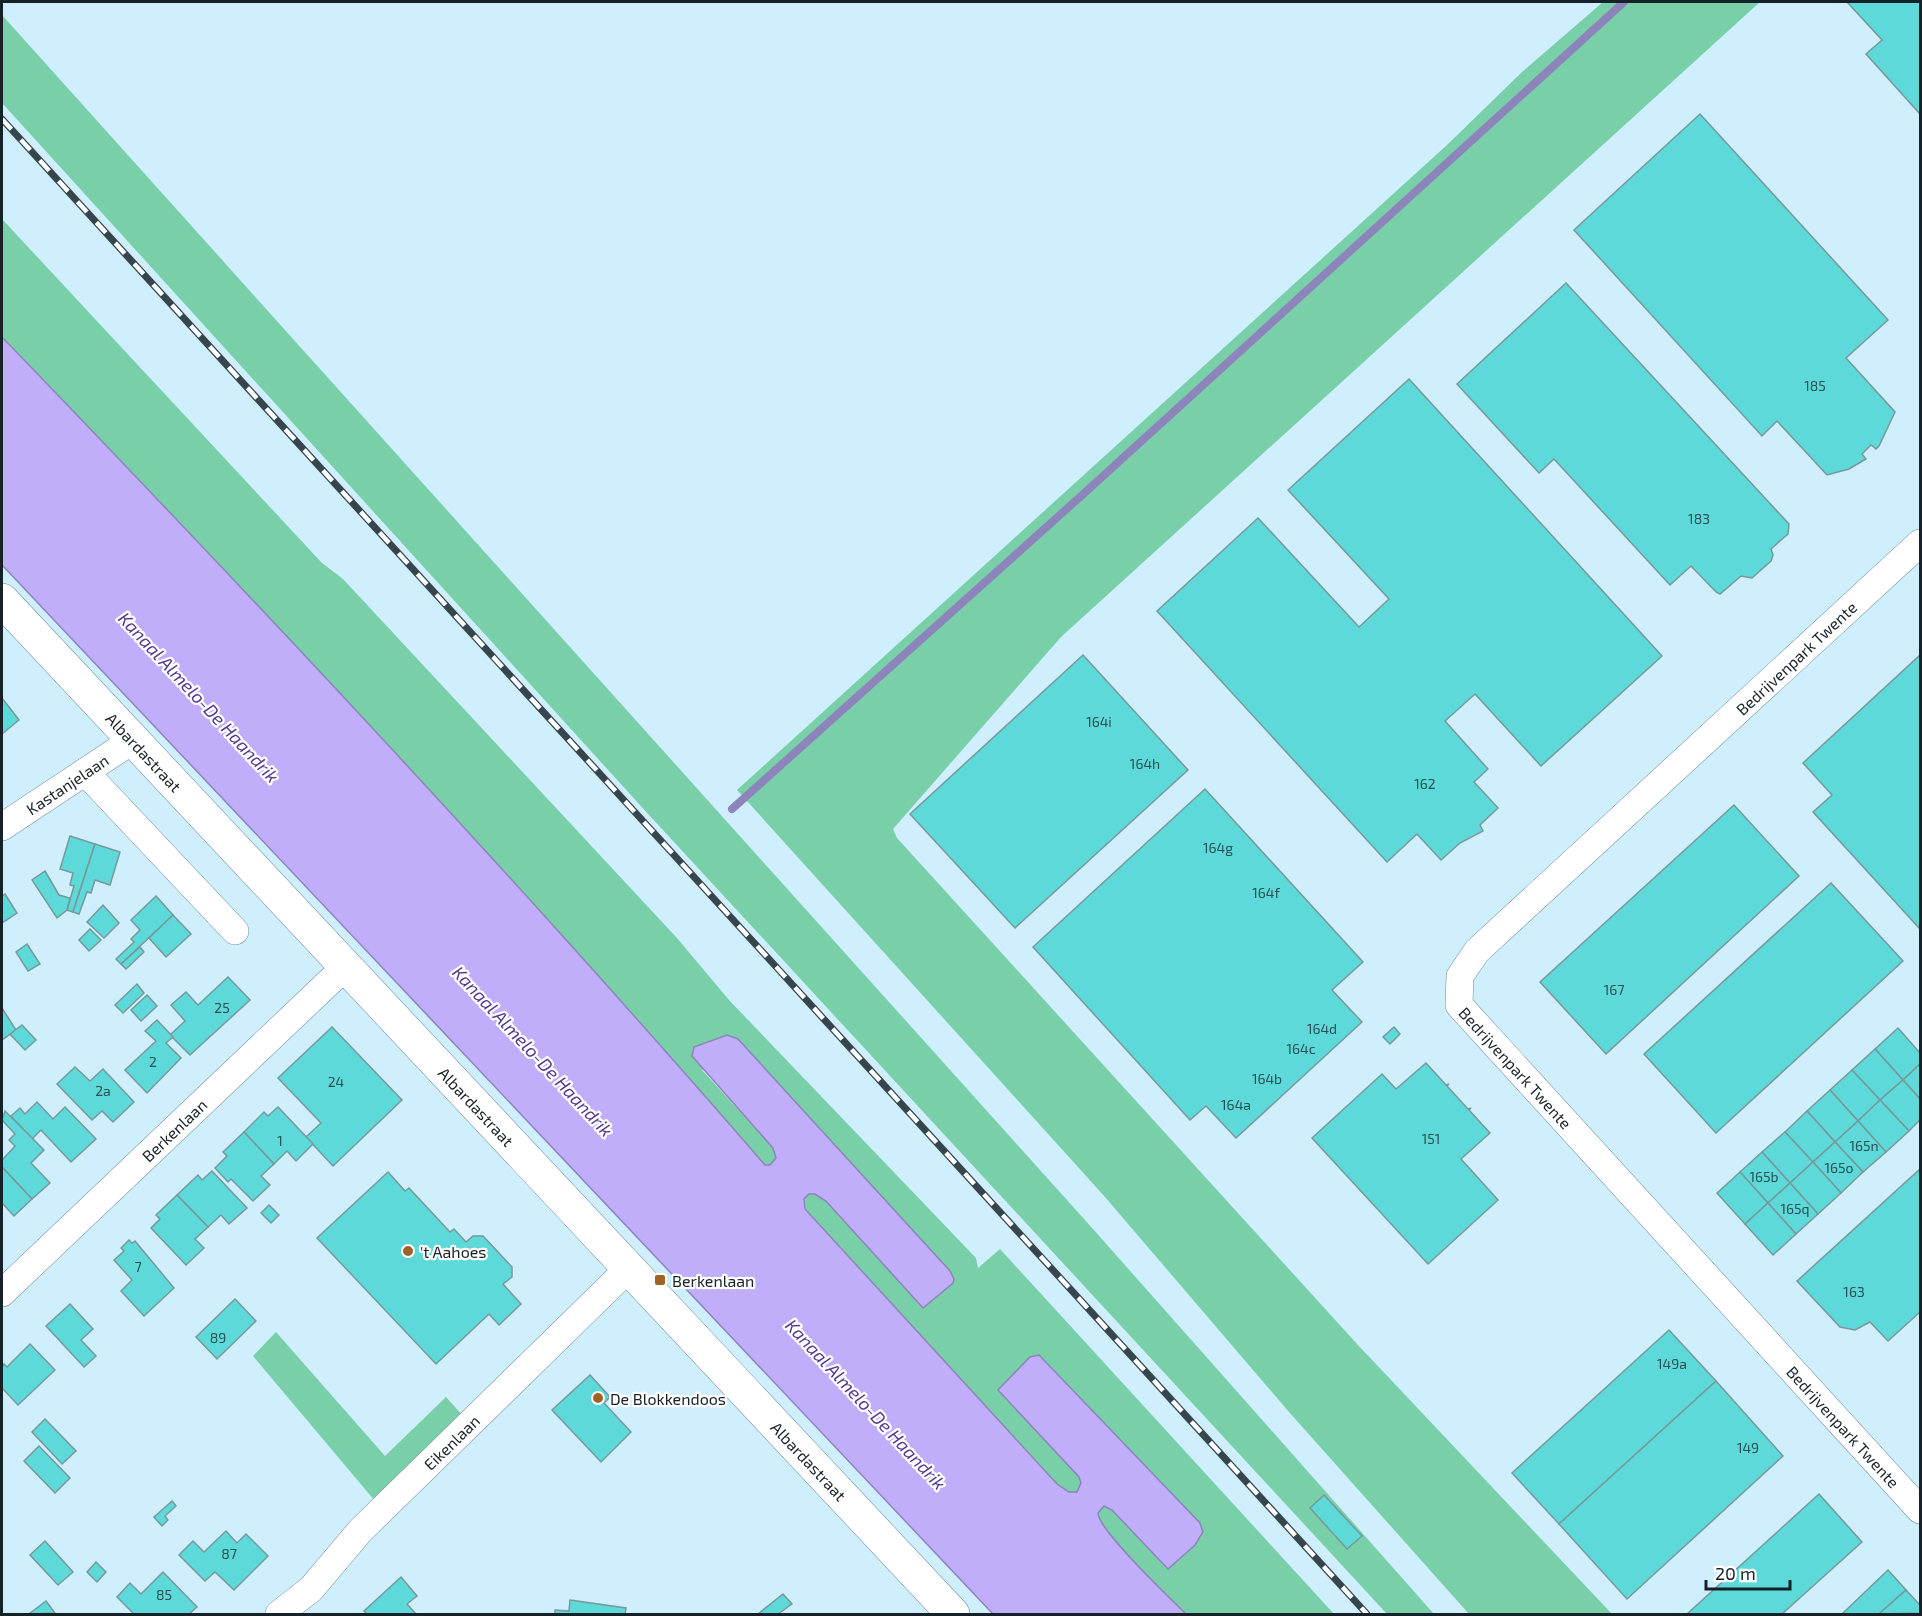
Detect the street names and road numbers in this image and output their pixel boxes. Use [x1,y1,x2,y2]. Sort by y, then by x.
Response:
street label: Bedrijvenpark Twente [1732,597,1861,720]
street label: Albardastraat [103,708,186,795]
street label: Kastanjelaan [22,750,112,818]
street label: Bedrijvenpark Twente [1456,1003,1576,1132]
street label: Albardastraat [435,1063,518,1150]
street label: Berkenlaan [137,1094,210,1165]
street label: Bedrijvenpark Twente [1783,1362,1904,1491]
street label: Eikenlaan [419,1411,483,1473]
street label: Albardastraat [768,1417,851,1504]

